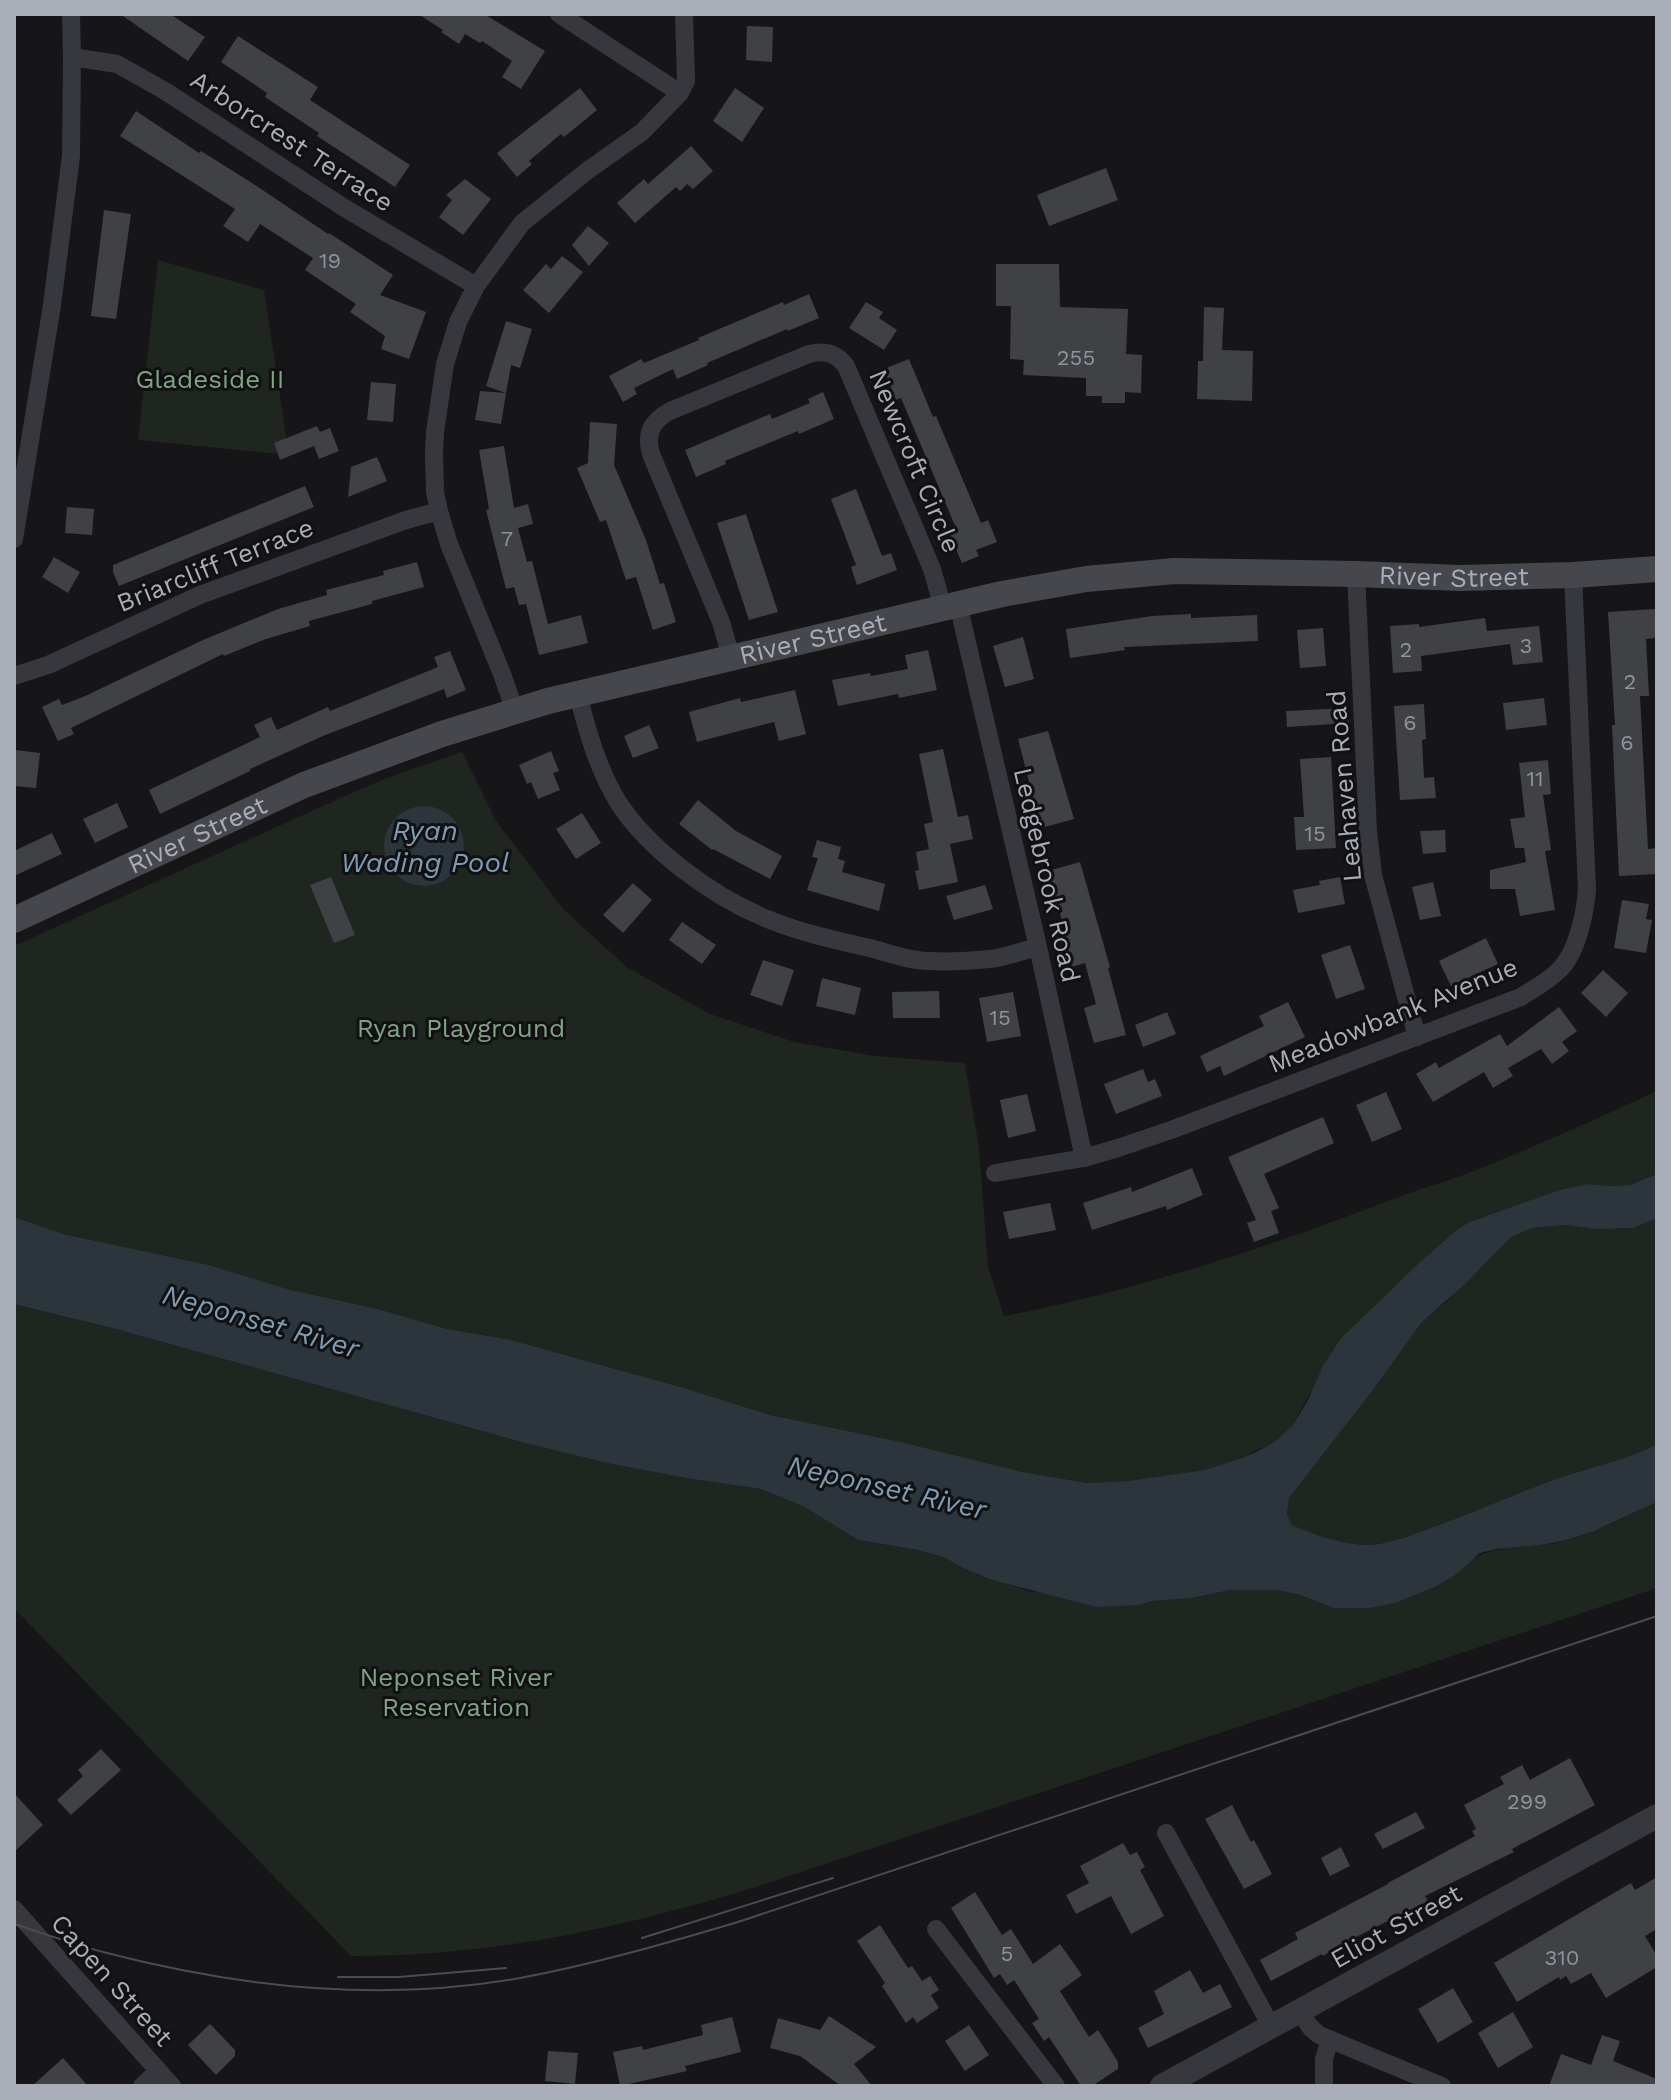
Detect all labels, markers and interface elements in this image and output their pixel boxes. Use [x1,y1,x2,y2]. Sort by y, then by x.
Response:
street label: Arborcrest Terrace [185,64,399,218]
house number: 19 [319,248,341,273]
house number: 255 [1057,345,1095,370]
park label: Gladeside II [136,364,284,394]
street label: Newcroft Circle [863,365,967,557]
street label: Briarcliff Terrace [112,512,318,618]
house number: 7 [501,526,513,551]
street label: River Street [1378,560,1529,593]
street label: River Street [736,607,889,670]
house number: 3 [1520,633,1532,658]
house number: 2 [1400,637,1412,662]
house number: 2 [1624,669,1636,694]
street label: Leahaven Road [1321,689,1367,883]
house number: 6 [1403,710,1417,735]
house number: 6 [1620,730,1634,755]
street label: Ledgebrook Road [1008,765,1086,985]
house number: 11 [1526,766,1544,791]
street label: River Street [123,789,271,880]
water label: Ryan Wading Pool [340,814,510,879]
house number: 15 [1304,821,1326,846]
street label: Meadowbank Avenue [1264,951,1522,1079]
house number: 15 [989,1005,1011,1030]
park label: Ryan Playground [357,1013,565,1043]
water label: Neponset River [159,1278,364,1366]
water label: Neponset River [784,1449,990,1527]
park label: Neponset River Reservation [359,1662,553,1722]
house number: 299 [1507,1789,1547,1814]
street label: Eliot Street [1325,1878,1467,1974]
street label: Capen Street [45,1908,179,2052]
house number: 5 [1001,1941,1013,1966]
house number: 310 [1544,1945,1580,1970]

